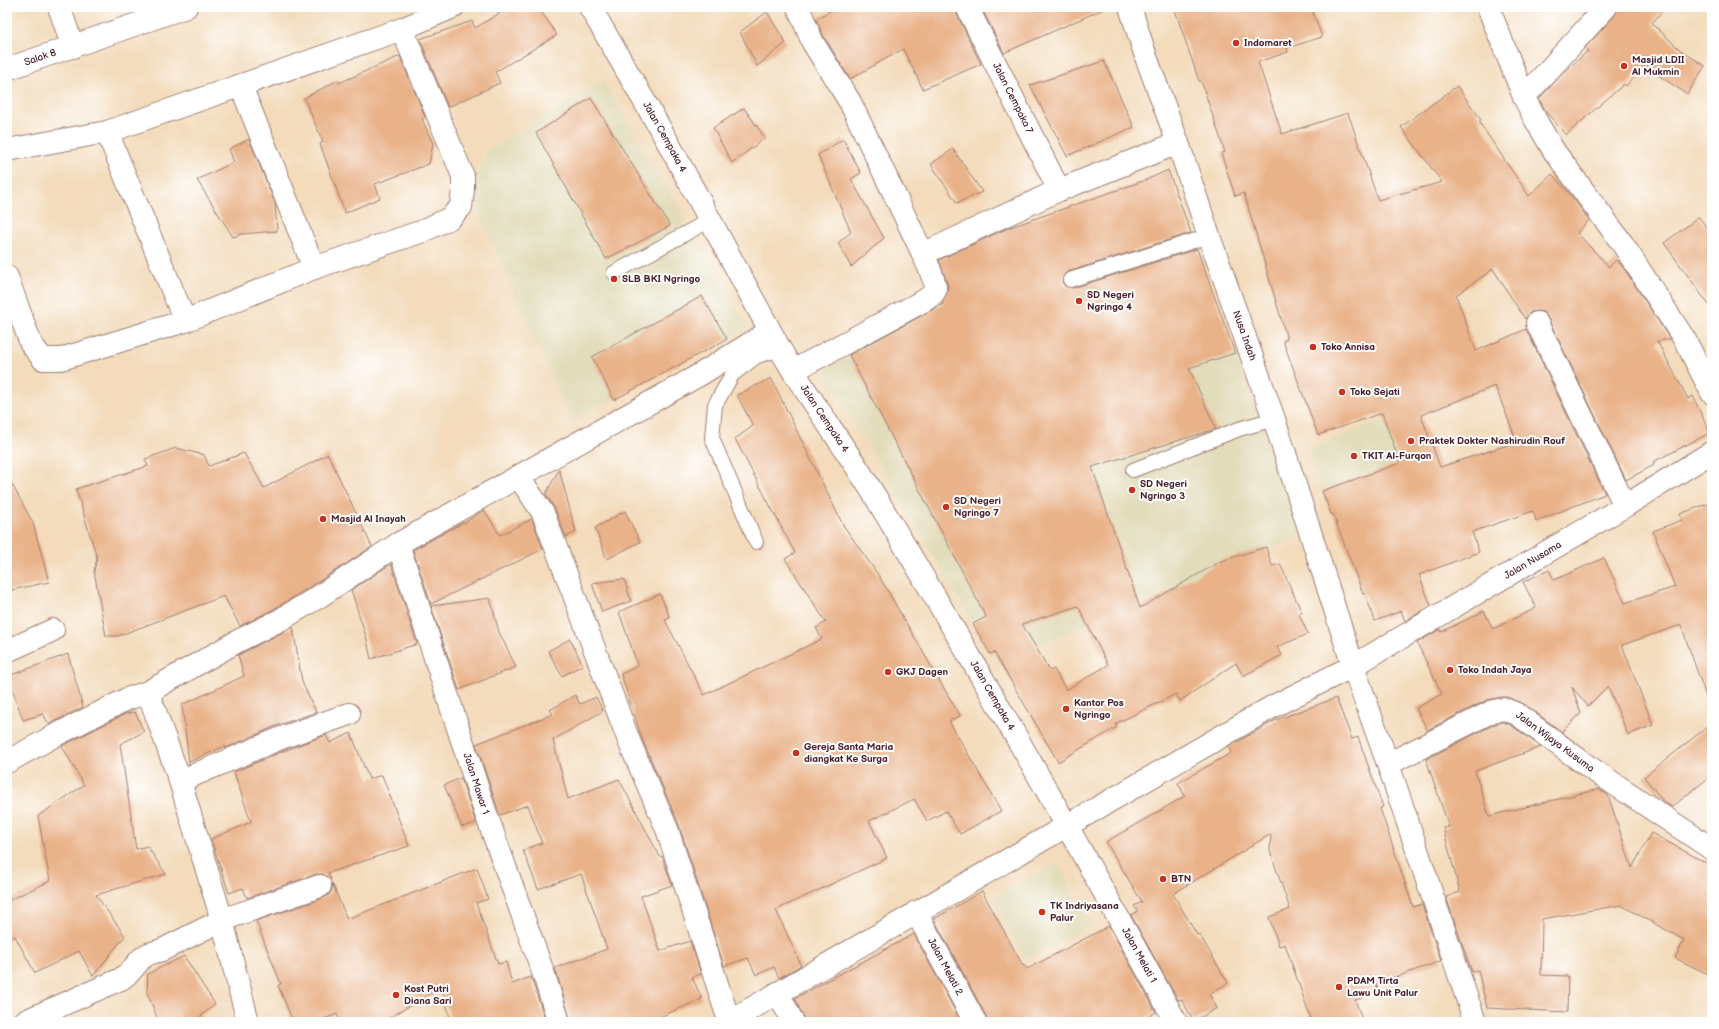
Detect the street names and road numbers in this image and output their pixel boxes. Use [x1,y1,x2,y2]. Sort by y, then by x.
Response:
street label: Salak 8 [23,46,58,69]
street label: Jalan Cempaka 7 [990,61,1036,136]
street label: Jalan Cempaka 4 [640,100,689,174]
street label: Nusa Indah [1230,309,1259,363]
street label: Jalan Cempaka 4 [798,383,851,455]
street label: Jalan Nusama [1502,539,1564,582]
street label: Jalan Cempaka 4 [968,659,1017,733]
street label: Jalan Wijaya Kusuma [1513,709,1597,775]
street label: Jalan Mawar 1 [460,751,492,816]
street label: Jalan Melati 1 [1119,925,1159,985]
street label: Jalan Melati 2 [925,936,966,997]

